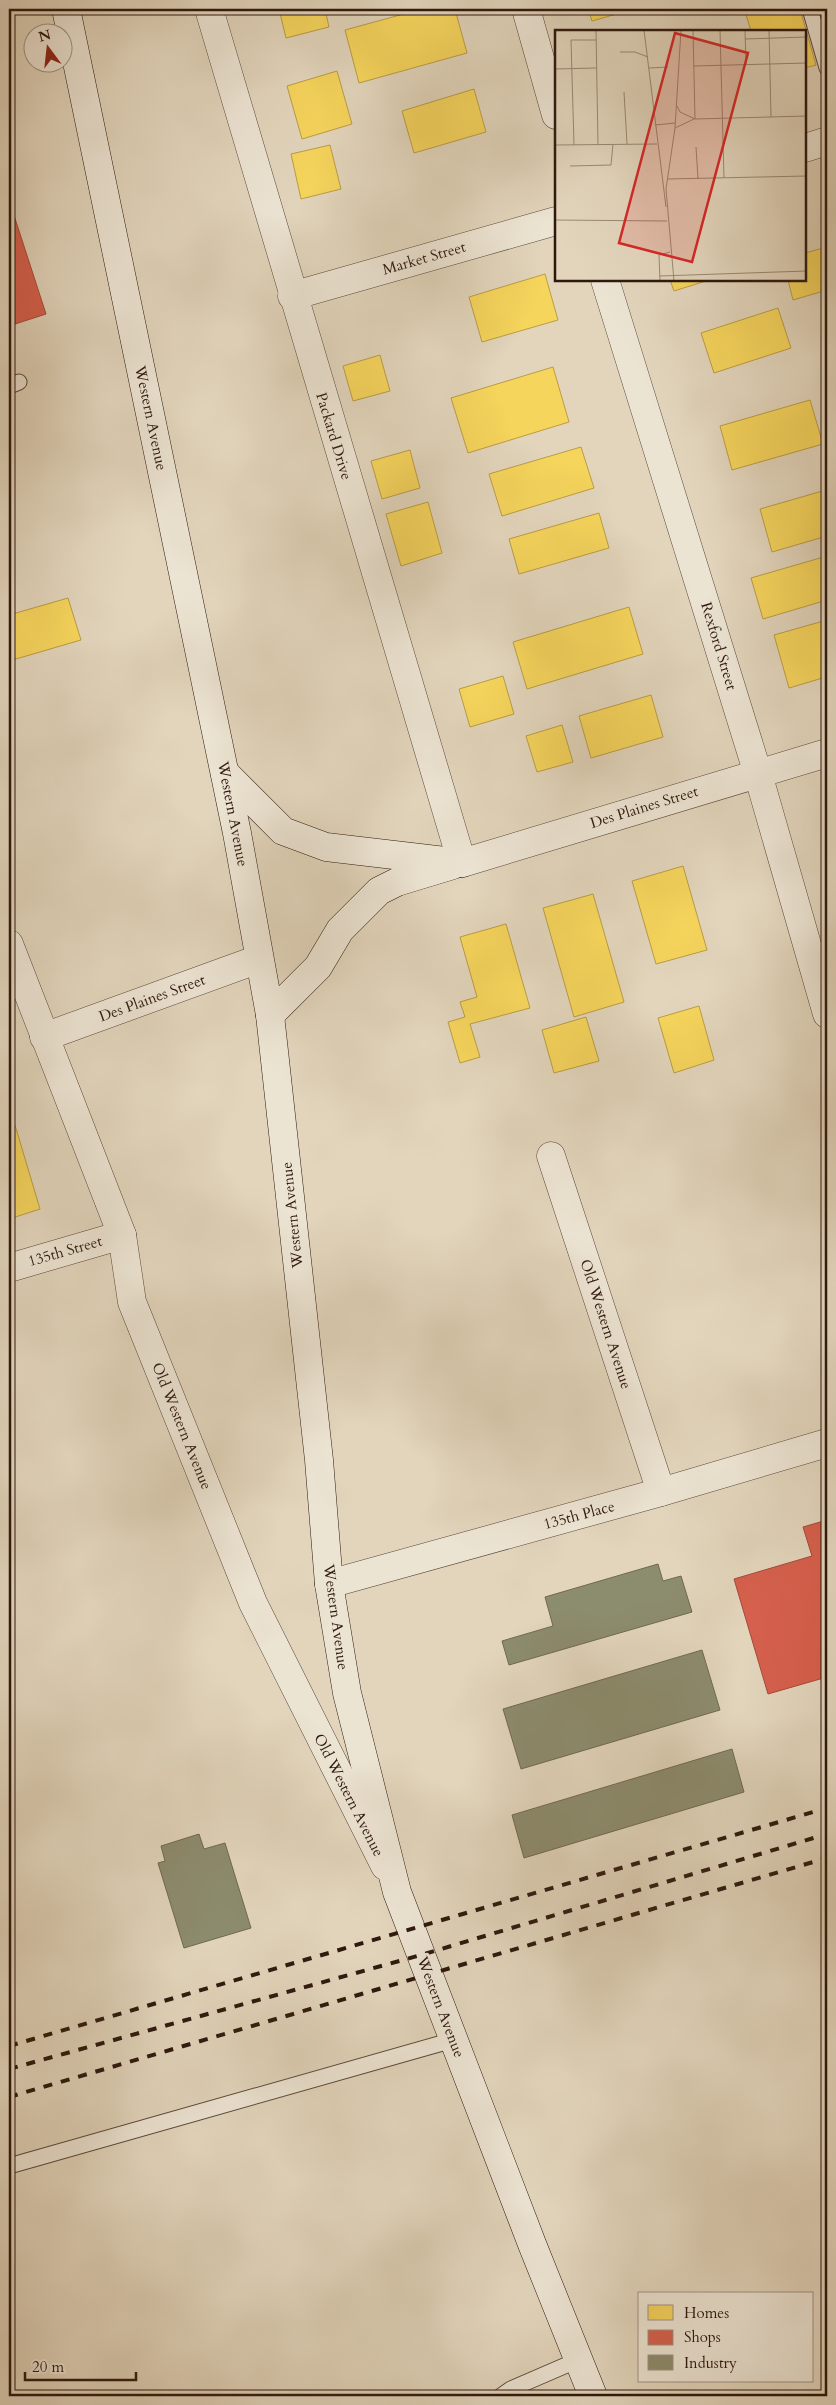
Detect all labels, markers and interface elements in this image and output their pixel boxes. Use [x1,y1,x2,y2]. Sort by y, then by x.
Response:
north arrow [22,22,72,72]
text: N [36,25,53,47]
inset map [555,30,806,281]
street label: Market Street [380,236,468,279]
street label: Western Avenue [130,363,172,472]
street label: Packard Drive [311,390,357,482]
street label: Rexford Street [696,600,742,693]
street label: Western Avenue [213,759,253,868]
street label: Des Plaines Street [588,781,701,833]
street label: Des Plaines Street [96,969,208,1027]
street label: Western Avenue [276,1161,308,1270]
street label: 135th Street [26,1231,105,1271]
street label: Old Western Avenue [576,1257,636,1392]
street label: Old Western Avenue [147,1359,217,1493]
street label: 135th Place [541,1496,617,1534]
street label: Western Avenue [319,1562,353,1671]
street label: Old Western Avenue [309,1730,389,1860]
street label: Western Avenue [412,1953,470,2061]
legend [638,2292,814,2382]
text: Homes [684,2303,729,2323]
text: Shops [684,2327,721,2347]
scale bar [25,2350,136,2382]
text: Industry [684,2353,737,2373]
text: 20 m [32,2357,64,2377]

